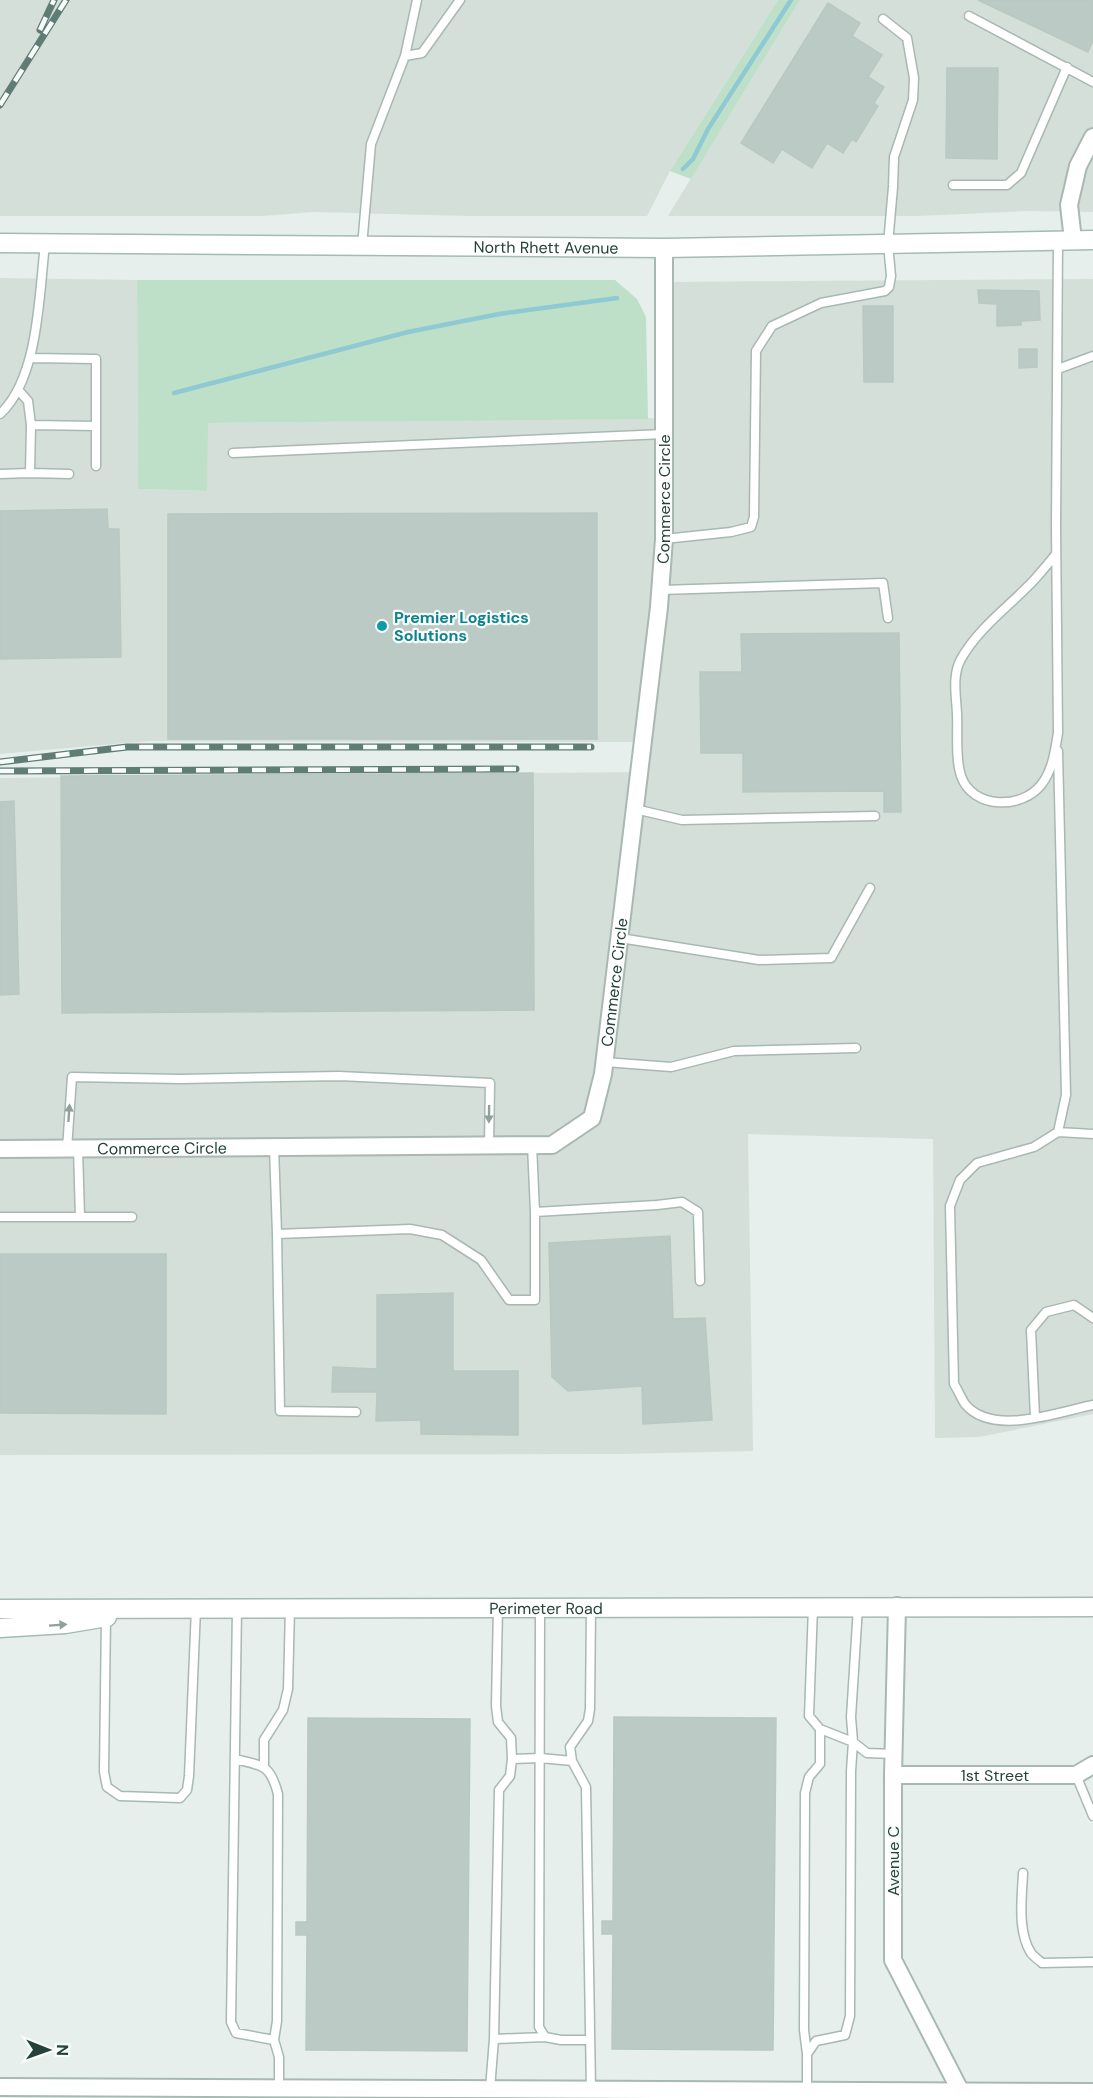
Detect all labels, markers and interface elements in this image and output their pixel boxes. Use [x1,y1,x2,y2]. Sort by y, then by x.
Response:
street label: North Rhett Avenue [473,236,619,258]
street label: Commerce Circle [652,434,675,565]
place label: Premier Logistics Solutions [394,607,529,646]
marker: Premier Logistics Solutions [375,619,389,633]
street label: Commerce Circle [596,917,632,1048]
one-way arrow [65,1103,74,1122]
one-way arrow [484,1105,494,1124]
street label: Commerce Circle [97,1137,227,1159]
street label: Perimeter Road [489,1597,603,1619]
one-way arrow [49,1620,68,1629]
street label: 1st Street [961,1765,1029,1786]
street label: Avenue C [883,1826,904,1896]
north arrow [18,2020,78,2080]
text: N [52,2044,73,2056]

